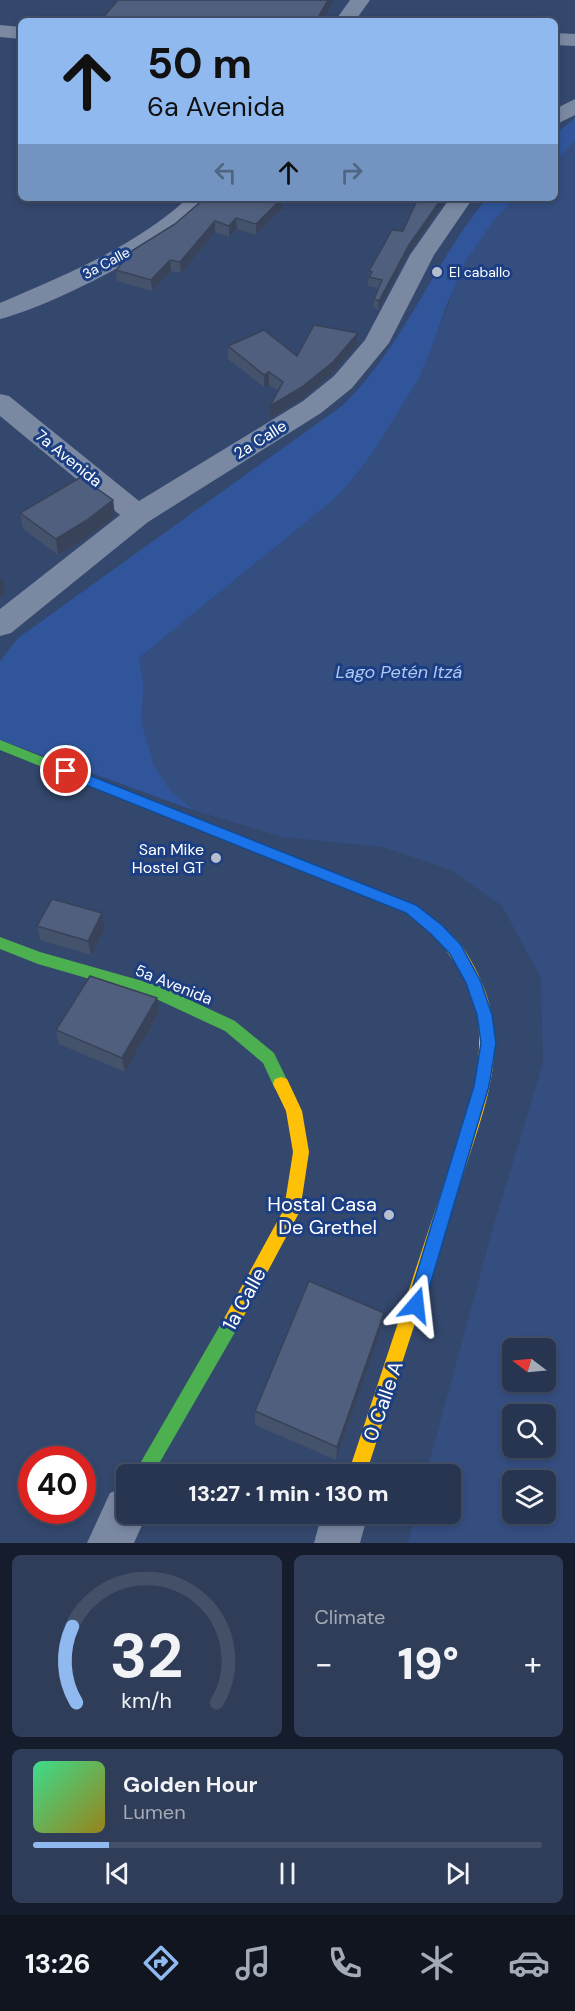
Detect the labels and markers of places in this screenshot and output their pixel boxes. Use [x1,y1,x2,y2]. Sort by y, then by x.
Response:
place label: El caballo [449,263,510,281]
marker: El caballo [430,265,444,279]
pin [40,745,91,796]
place label: San Mike Hostel GT [132,839,204,878]
marker: San Mike Hostel GT [209,851,223,865]
place label: Hostal Casa De Grethel [267,1191,377,1240]
marker: Hostal Casa De Grethel [382,1208,396,1222]

